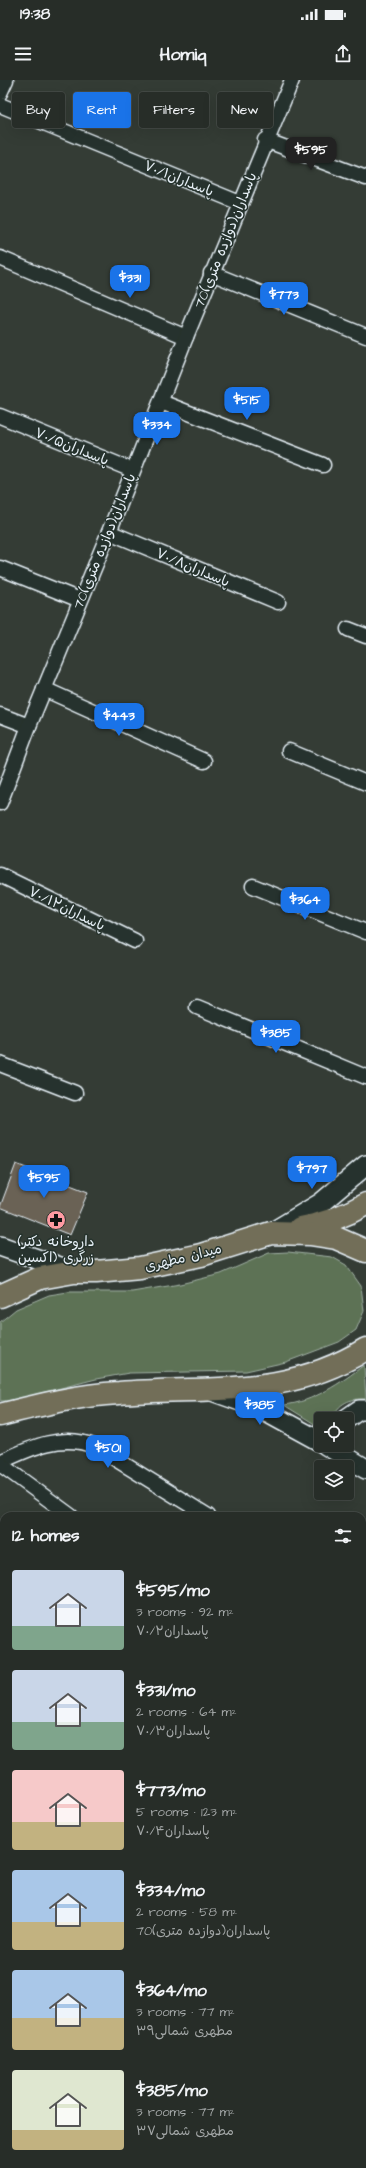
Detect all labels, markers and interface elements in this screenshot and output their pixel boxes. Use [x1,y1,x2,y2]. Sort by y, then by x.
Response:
text: 19:38 [20,4,50,25]
text: Homiq [159,42,207,67]
icon: menu [12,43,34,65]
icon: share [332,43,354,65]
chip: Buy [12,92,65,128]
chip: Rent [73,92,131,128]
chip: Filters [139,92,209,128]
chip: New [217,92,273,128]
pin: $595 [287,137,335,171]
text: $595 [294,141,328,159]
street label: پاسداران۷۰/۱ [141,156,217,202]
street label: 70پاسداران(دوازده متری) [190,170,262,311]
pin: $331 [106,265,154,299]
text: $331 [119,269,141,287]
pin: $773 [260,282,308,316]
text: $773 [269,286,299,304]
pin: $515 [223,387,271,421]
text: $515 [233,391,261,409]
pin: $334 [133,412,181,446]
text: $334 [142,416,172,434]
street label: پاسداران۷۰/۵ [32,423,112,471]
street label: 70پاسداران(دوازده متری) [69,471,141,612]
street label: پاسداران۷۰/۸ [153,543,233,592]
pin: $443 [95,703,143,737]
text: $443 [103,707,135,725]
street label: پاسداران۷۰/۱۲ [25,882,108,936]
pin: $364 [281,887,329,921]
text: $364 [290,891,320,909]
pin: $385 [252,1020,300,1054]
text: $385 [260,1024,292,1042]
pin: $797 [288,1156,336,1190]
text: $797 [297,1160,327,1178]
pin: $595 [20,1165,68,1199]
text: $595 [27,1169,61,1187]
pharmacy icon: (داروخانه دکتر زرگری (اکسین [45,1209,67,1231]
place label: (داروخانه دکتر زرگری (اکسین [18,1232,94,1268]
street label: میدان مطهری [143,1239,224,1277]
pin: $385 [236,1392,284,1426]
text: $385 [244,1396,276,1414]
map controls [314,1412,354,1500]
button: locate [314,1412,354,1452]
pin: $501 [84,1435,132,1469]
text: $501 [95,1439,121,1457]
button: layers [314,1460,354,1500]
text: 12 homes [12,1524,80,1548]
icon: filters [332,1525,354,1547]
text: $595/mo [136,1579,210,1603]
icon: home [44,1586,92,1634]
text: 3 rooms · 92 m² [136,1603,234,1621]
text: پاسداران۷۰/۲ [136,1622,209,1640]
text: $331/mo [136,1679,195,1703]
icon: home [44,1686,92,1734]
text: 2 rooms · 64 m² [136,1703,237,1721]
text: پاسداران۷۰/۳ [136,1722,210,1740]
text: $773/mo [136,1779,206,1803]
icon: home [44,1786,92,1834]
text: 5 rooms · 123 m² [136,1803,237,1821]
text: پاسداران۷۰/۴ [136,1822,210,1840]
text: $334/mo [136,1879,205,1903]
icon: home [44,1886,92,1934]
text: 2 rooms · 58 m² [136,1903,237,1921]
text: 70پاسداران(دوازده متری) [136,1922,270,1940]
text: $364/mo [136,1979,207,2003]
icon: home [44,1986,92,2034]
text: 3 rooms · 77 m² [136,2003,235,2021]
text: مطهرى شمالى۳۹ [136,2022,233,2040]
text: $385/mo [136,2079,208,2103]
icon: home [44,2086,92,2134]
text: 3 rooms · 77 m² [136,2103,235,2121]
text: مطهرى شمالى۳۷ [136,2122,234,2140]

